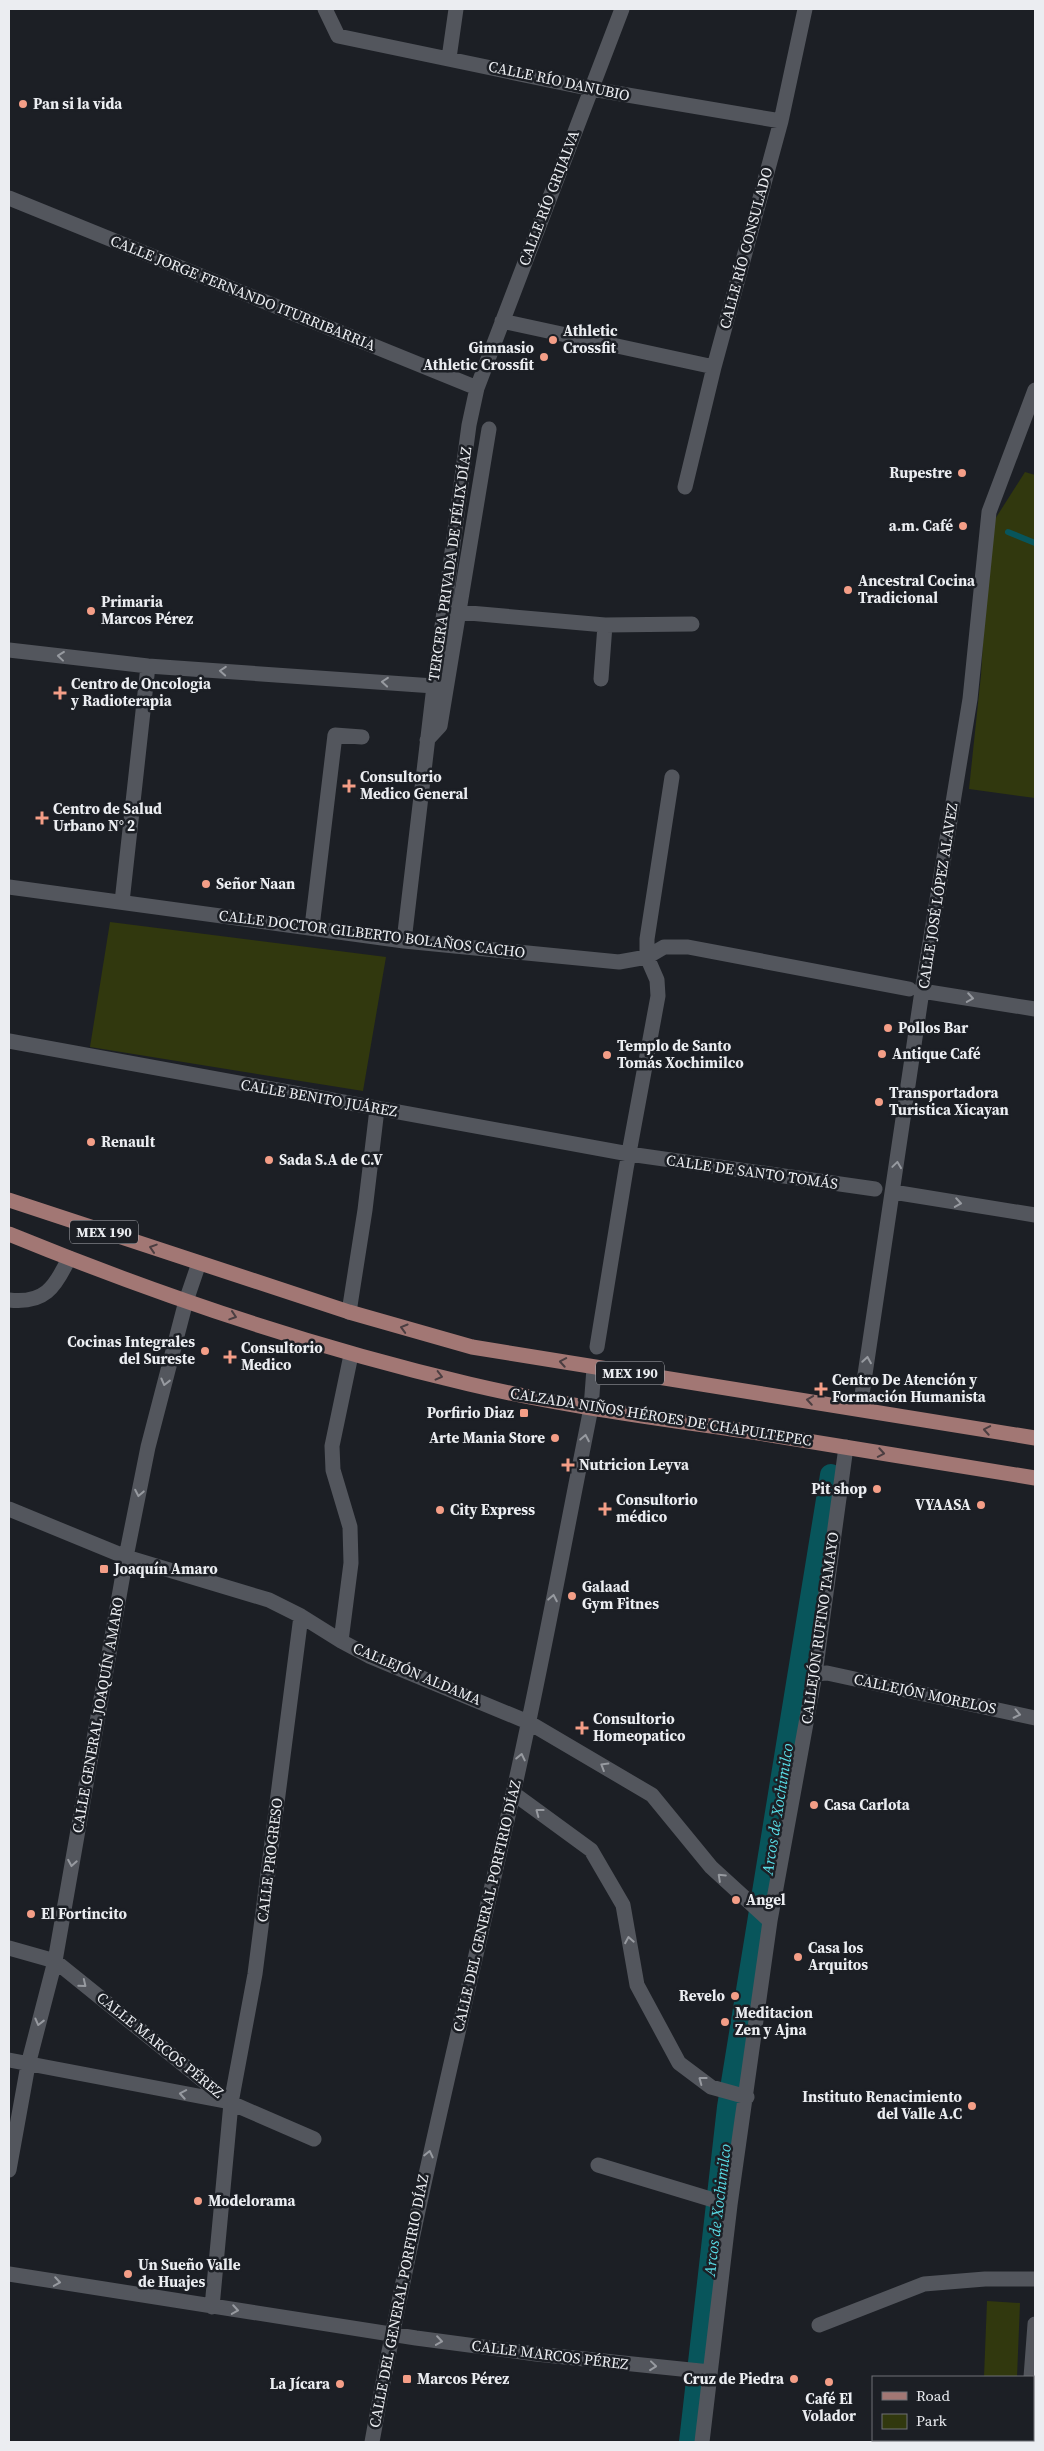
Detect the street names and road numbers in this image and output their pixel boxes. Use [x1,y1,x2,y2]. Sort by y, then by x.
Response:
street label: CALLE RÍO DANUBIO [486,55,632,106]
street label: CALLE RÍO GRIJALVA [513,127,584,269]
street label: CALLE RÍO CONSULADO [714,165,777,331]
street label: CALLE JORGE FERNANDO ITURRIBARRIA [107,230,379,356]
street label: TERCERA PRIVADA DE FÉLIX DÍAZ [423,445,476,683]
street label: CALLE JOSÉ LÓPEZ ALAVEZ [912,801,963,990]
street label: CALLE DOCTOR GILBERTO BOLAÑOS CACHO [218,904,526,963]
street label: CALLE BENITO JUÁREZ [239,1073,399,1122]
street label: CALLE DE SANTO TOMÁS [665,1149,840,1194]
road number: MEX 190 [70,1220,138,1244]
road number: MEX 190 [596,1362,664,1385]
street label: CALZADA NIÑOS HÉROES DE CHAPULTEPEC [509,1382,813,1451]
street label: CALLEJÓN RUFINO TAMAYO [796,1531,843,1725]
street label: CALLE GENERAL JOAQUÍN AMARO [66,1595,129,1835]
street label: CALLEJÓN ALDAMA [350,1637,485,1710]
street label: CALLEJÓN MORELOS [852,1668,999,1719]
street label: CALLE DEL GENERAL PORFIRIO DÍAZ [447,1778,526,2034]
street label: CALLE PROGRESO [251,1797,288,1923]
street label: CALLE MARCOS PÉREZ [92,1987,228,2102]
street label: CALLE DEL GENERAL PORFIRIO DÍAZ [364,2172,433,2430]
street label: CALLE MARCOS PÉREZ [470,2334,630,2375]

